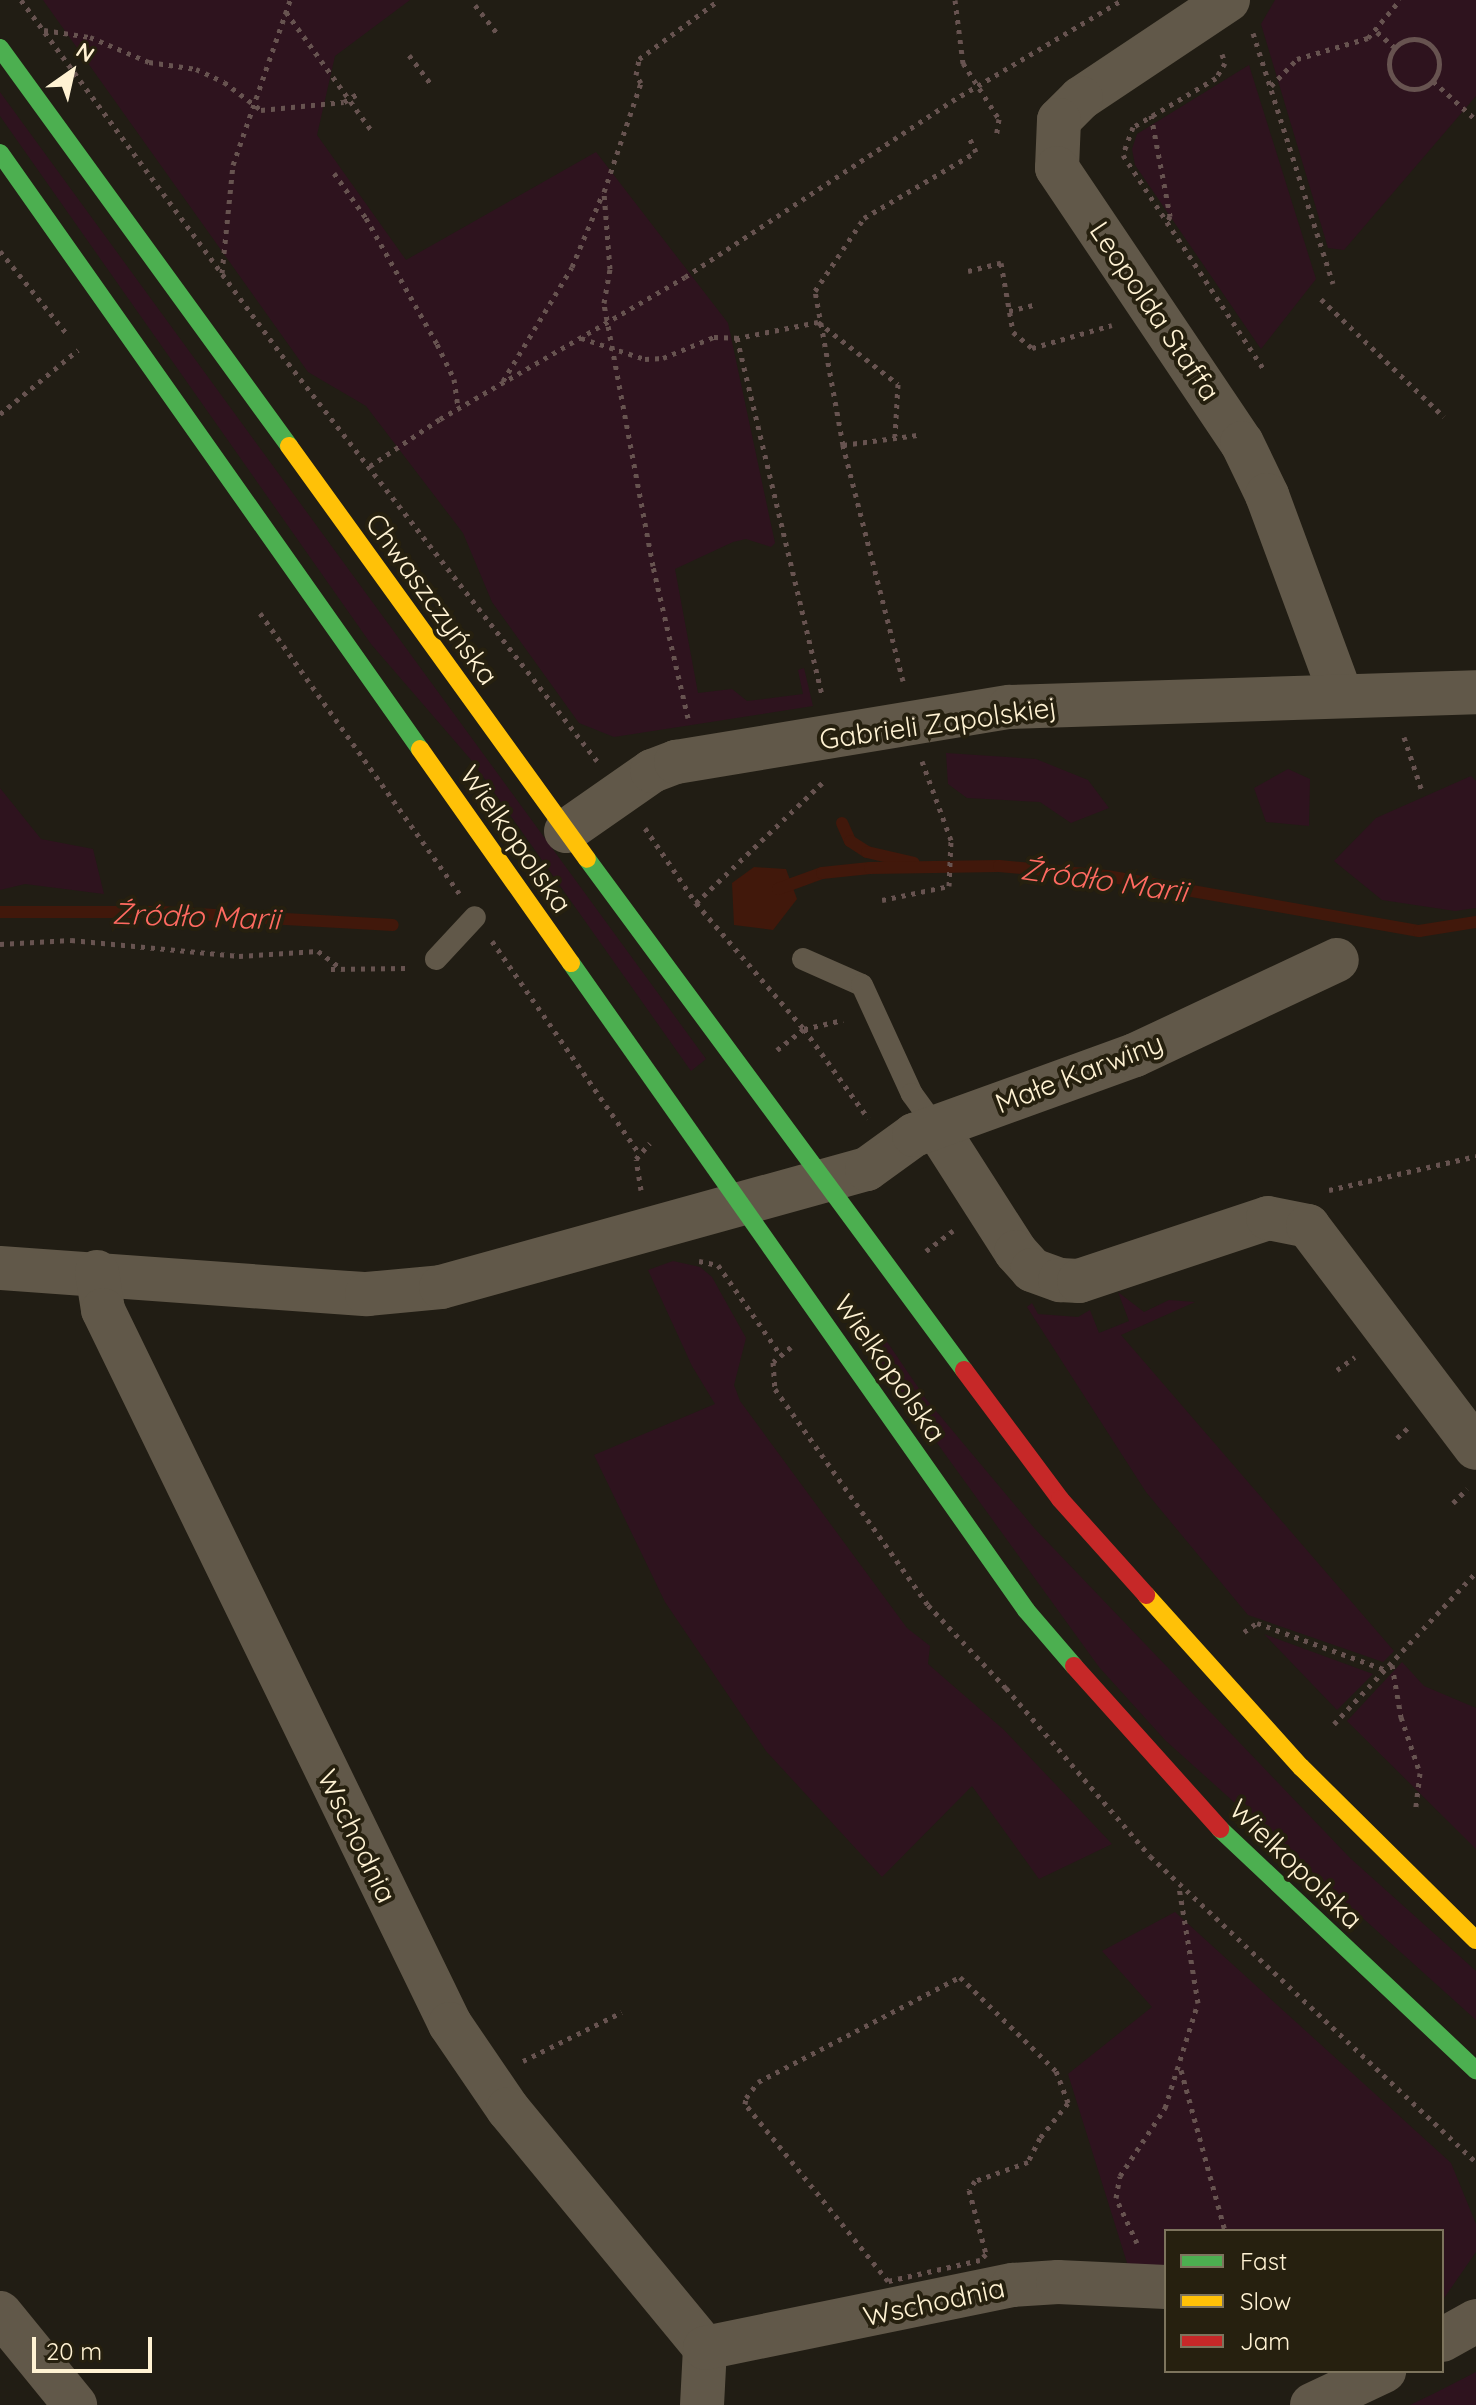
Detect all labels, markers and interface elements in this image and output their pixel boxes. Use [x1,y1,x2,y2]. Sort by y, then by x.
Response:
north arrow [32,32,112,112]
text: N [71,36,100,68]
street label: Leopolda Staffa [1083,215,1227,407]
street label: Chwaszczyńska [359,507,505,691]
street label: Gabrieli Zapolskiej [817,690,1059,756]
street label: Wielkopolska [453,759,579,919]
water label: Źródło Marii [1018,850,1190,910]
water label: Źródło Marii [112,895,280,937]
street label: Małe Karwiny [990,1026,1168,1120]
street label: Wielkopolska [827,1288,953,1448]
street label: Wschodnia [310,1764,404,1908]
street label: Wielkopolska [1223,1792,1369,1936]
legend [1164,2229,1444,2373]
text: Fast [1240,2246,1287,2276]
street label: Wschodnia [860,2271,1008,2333]
text: Slow [1240,2286,1291,2316]
scale bar [36,2321,156,2371]
text: Jam [1240,2326,1290,2356]
text: 20 m [46,2336,102,2366]

